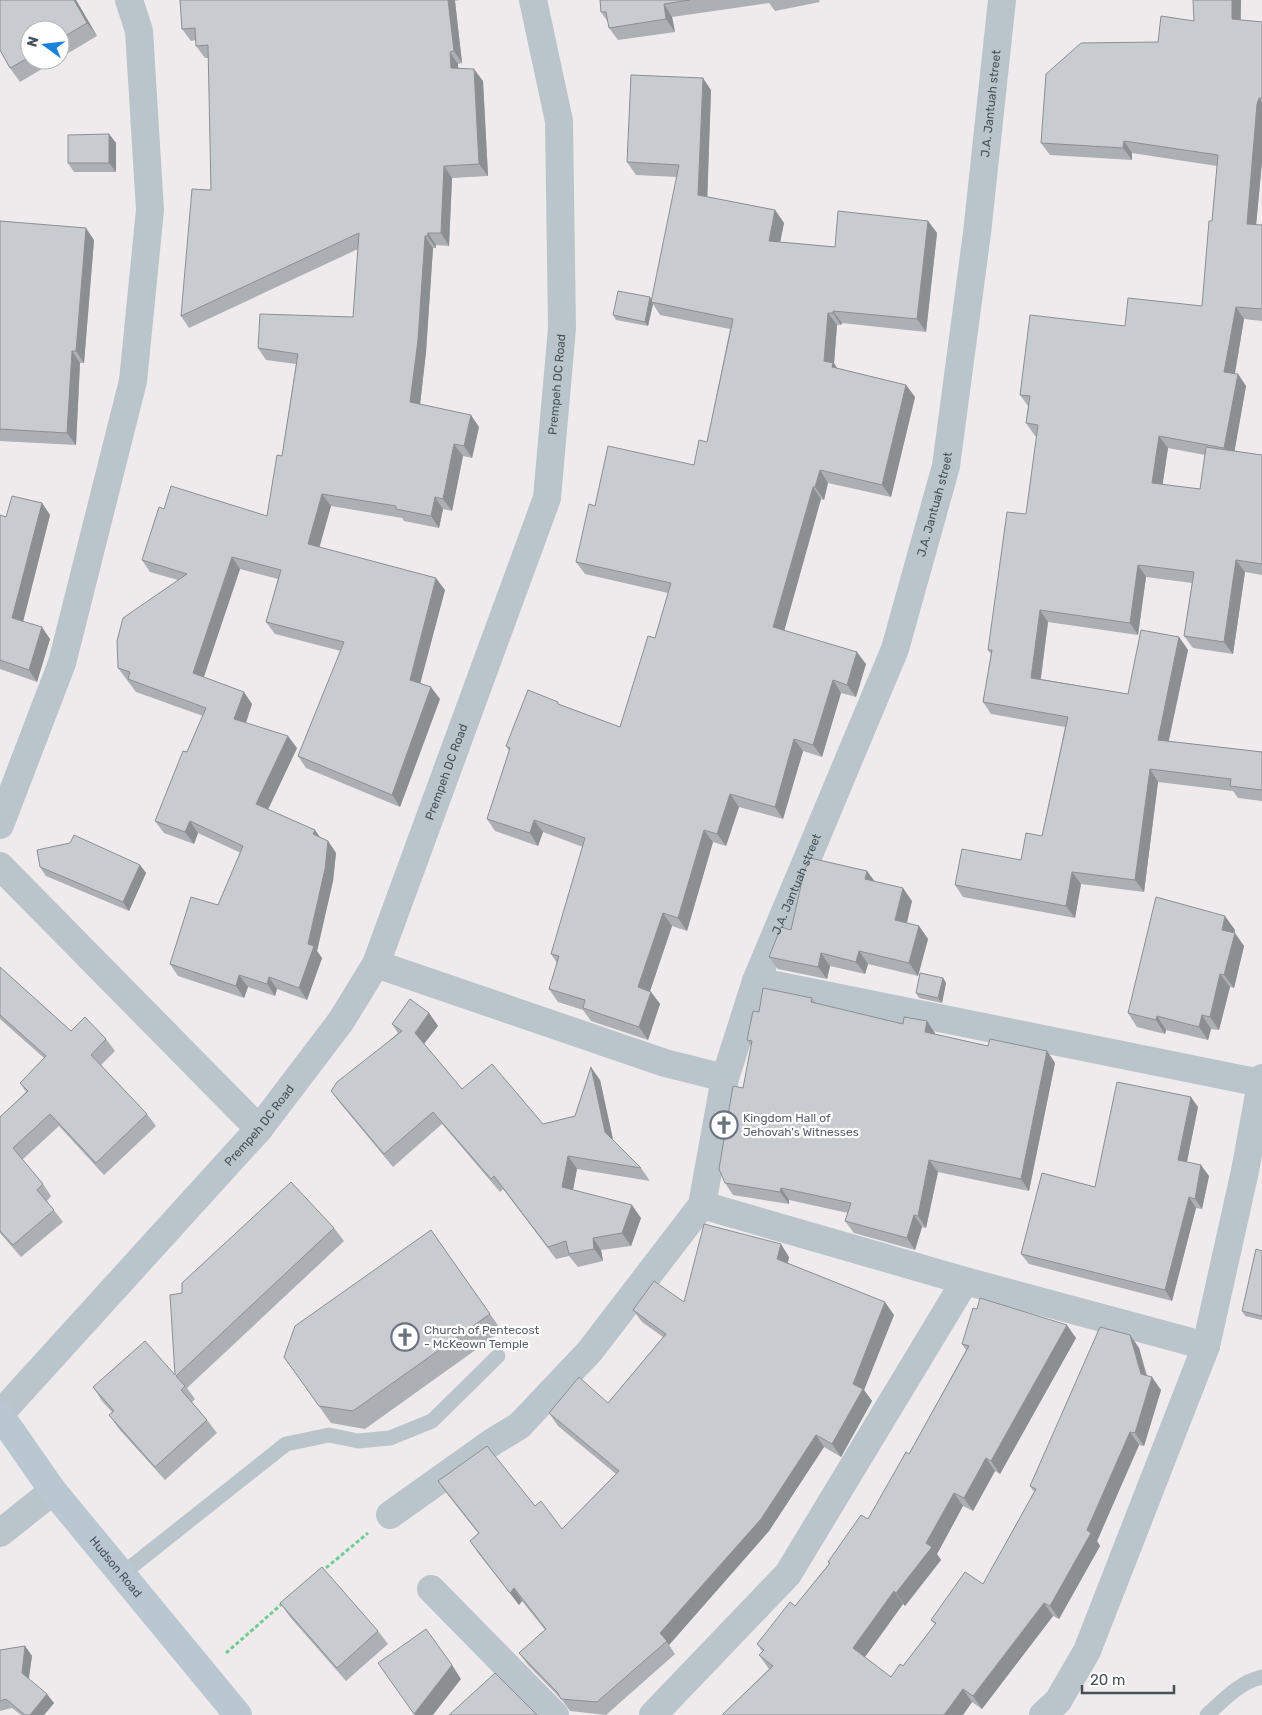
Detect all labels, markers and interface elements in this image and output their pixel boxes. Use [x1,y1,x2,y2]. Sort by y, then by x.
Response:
north arrow [20,20,70,70]
text: N [23,35,42,49]
street label: J.A. Jantuah street [978,49,1004,158]
street label: Prempeh DC Road [546,333,568,436]
street label: J.A. Jantuah street [914,451,955,558]
street label: Prempeh DC Road [422,722,470,822]
street label: J.A. Jantuah street [769,831,824,937]
street label: Prempeh DC Road [222,1082,297,1169]
church icon: Kingdom Hall of Jehovah's Witnesses [709,1110,739,1140]
place label: Kingdom Hall of Jehovah's Witnesses [743,1111,859,1139]
church icon: Church of Pentecost - McKeown Temple [390,1322,420,1352]
place label: Church of Pentecost - McKeown Temple [424,1323,540,1351]
street label: Hudson Road [86,1534,145,1600]
scale bar [1082,1662,1174,1694]
text: 20 m [1090,1671,1125,1689]

